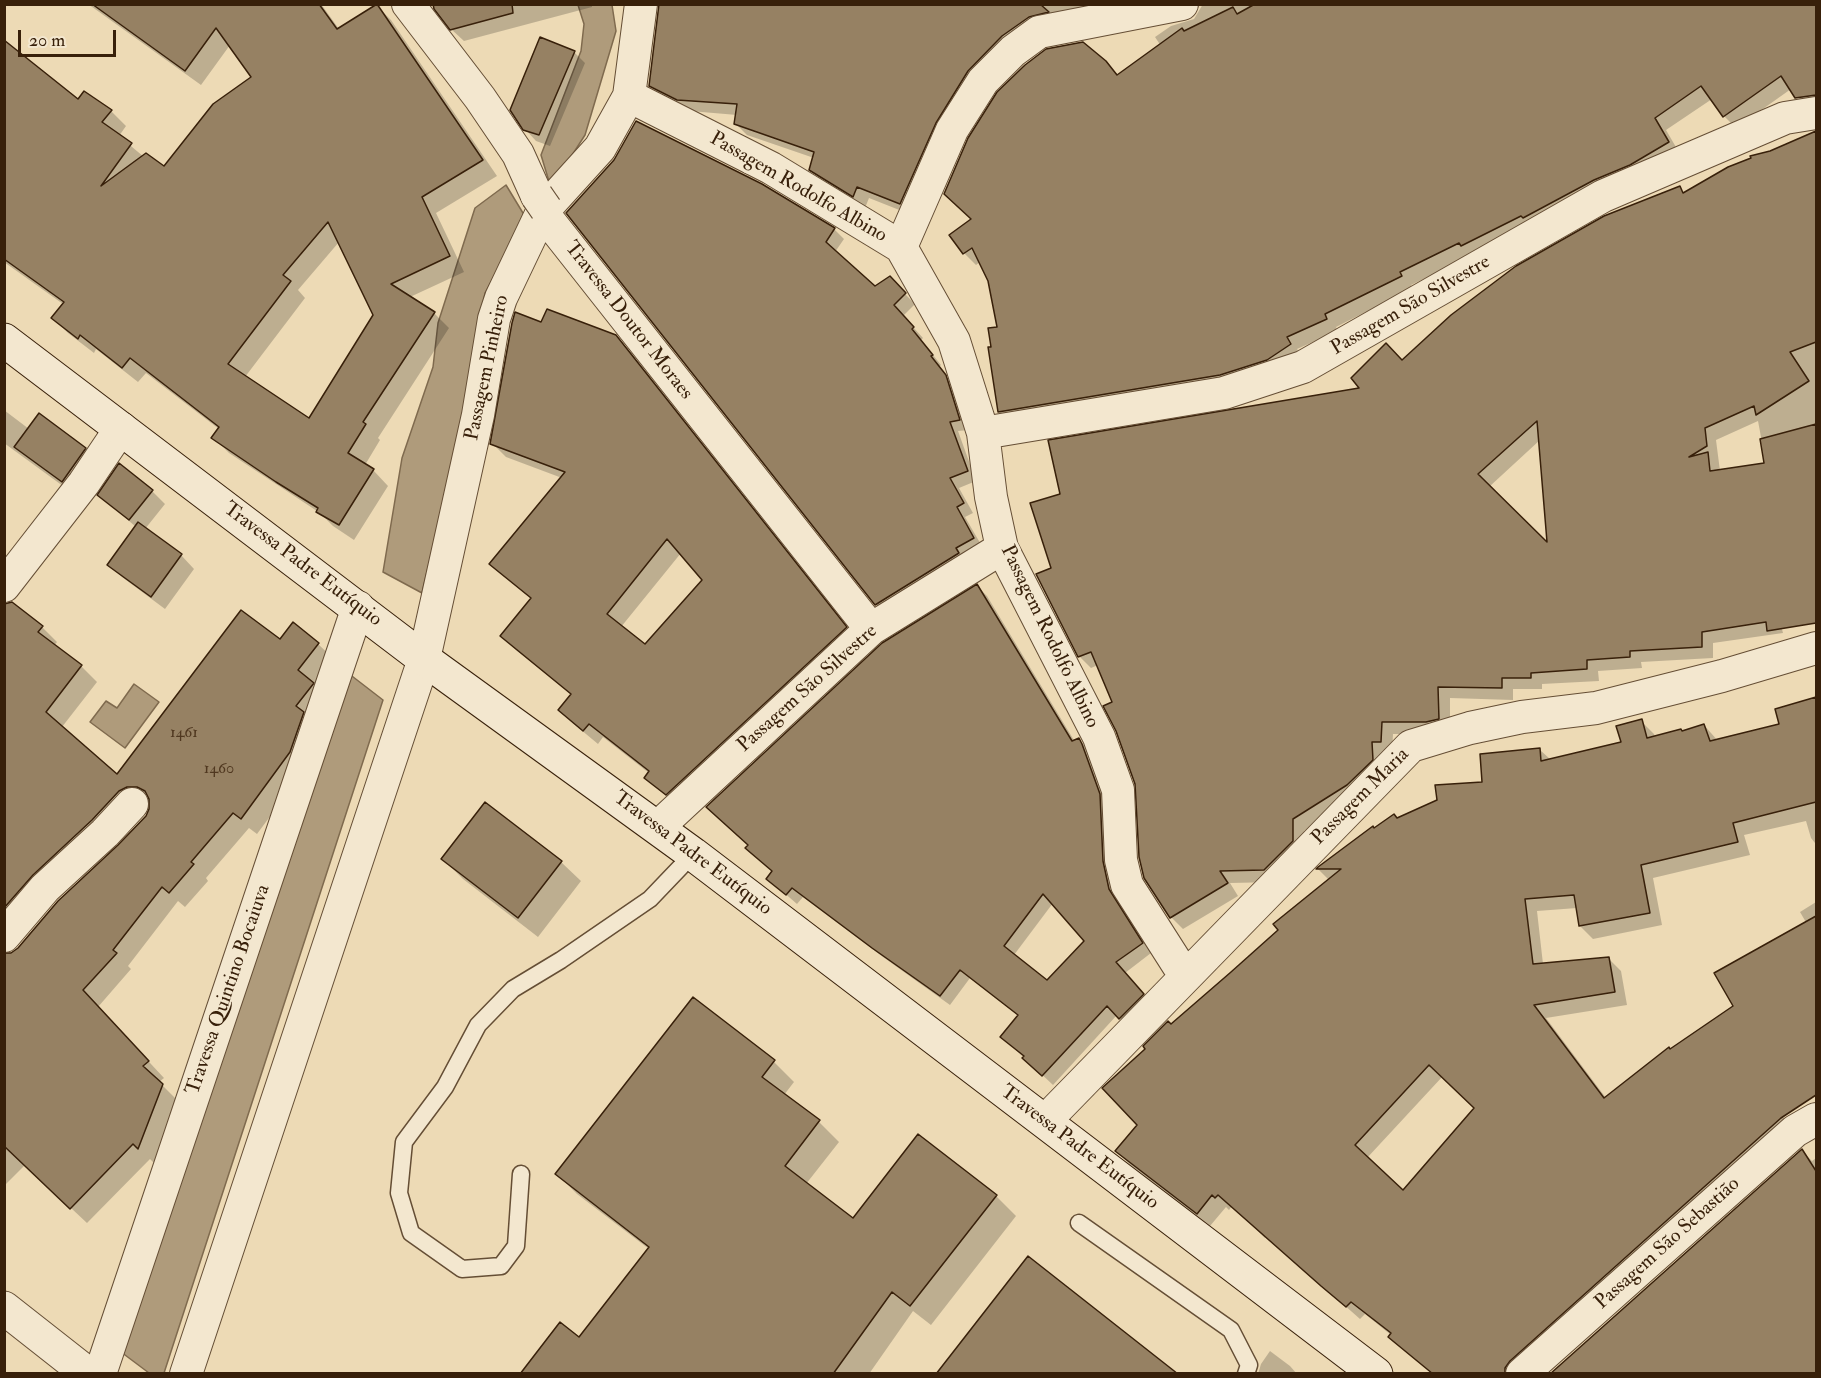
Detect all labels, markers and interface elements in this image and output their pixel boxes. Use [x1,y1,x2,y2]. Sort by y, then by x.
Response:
scale bar [21,18,118,56]
text: 20 m [29,29,65,52]
street label: Passagem Rodolfo Albino [705,128,891,248]
street label: Travessa Doutor Moraes [559,237,697,405]
street label: Passagem São Silvestre [1327,251,1495,361]
street label: Passagem Pinheiro [461,293,515,443]
street label: Travessa Padre Eutíquio [218,498,386,632]
street label: Passagem Rodolfo Albino [994,542,1104,732]
street label: Passagem São Silvestre [733,620,883,758]
house number: 1461 [170,724,198,744]
street label: Passagem Maria [1307,743,1415,851]
house number: 1460 [204,760,234,780]
street label: Travessa Padre Eutíquio [608,787,776,921]
street label: Travessa Quintino Bocaiuva [182,882,276,1098]
street label: Travessa Padre Eutíquio [995,1081,1163,1215]
street label: Passagem São Sebastião [1591,1173,1745,1315]

